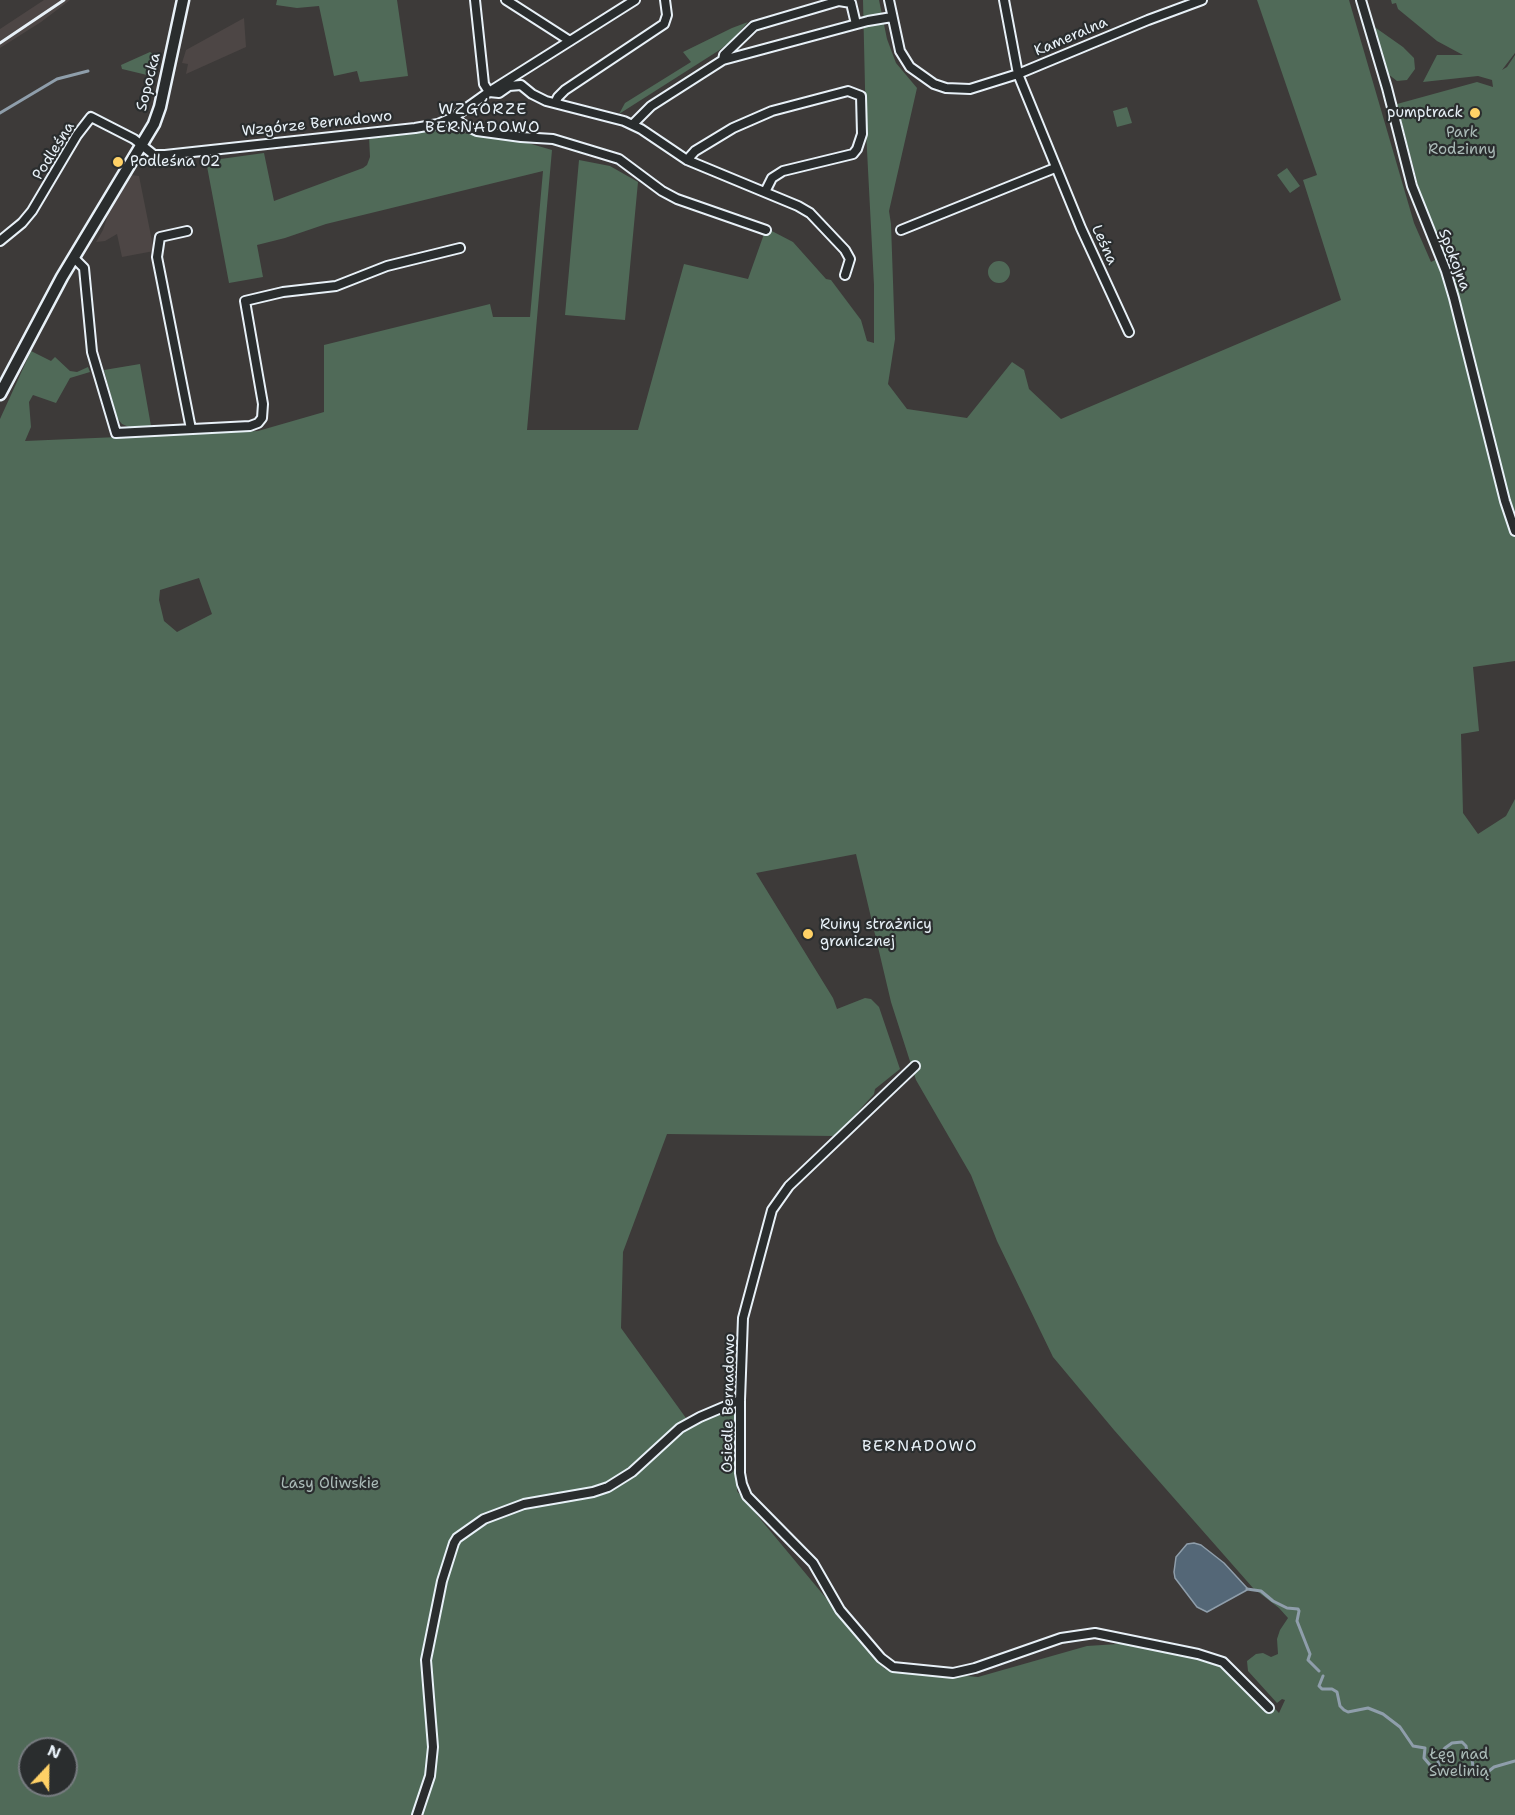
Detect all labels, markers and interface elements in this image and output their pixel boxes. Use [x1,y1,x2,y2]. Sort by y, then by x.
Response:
street label: Kameralna [1032,13,1110,61]
street label: Sopocka [133,51,165,113]
district label: WZGÓRZE BERNADOWO [425,100,541,138]
place label: pumptrack [1387,104,1463,122]
marker: pumptrack [1468,106,1482,120]
street label: Wzgórze Bernadowo [241,107,393,141]
street label: Podleśna [29,119,79,183]
park label: Park Rodzinny [1428,124,1496,159]
place label: Podleśna 02 [130,153,220,171]
marker: Podleśna 02 [111,155,125,169]
street label: Leśna [1087,222,1121,268]
street label: Spokojna [1434,227,1474,293]
place label: Ruiny strażnicy granicznej [820,916,932,951]
marker: Ruiny strażnicy granicznej [801,927,815,941]
street label: Osiedle Bernadowo [719,1333,739,1473]
district label: BERNADOWO [862,1437,978,1457]
park label: Lasy Oliwskie [281,1475,379,1493]
north arrow [18,1737,78,1797]
text: N [44,1740,64,1764]
park label: Łęg nad Swelinią [1429,1746,1489,1781]

